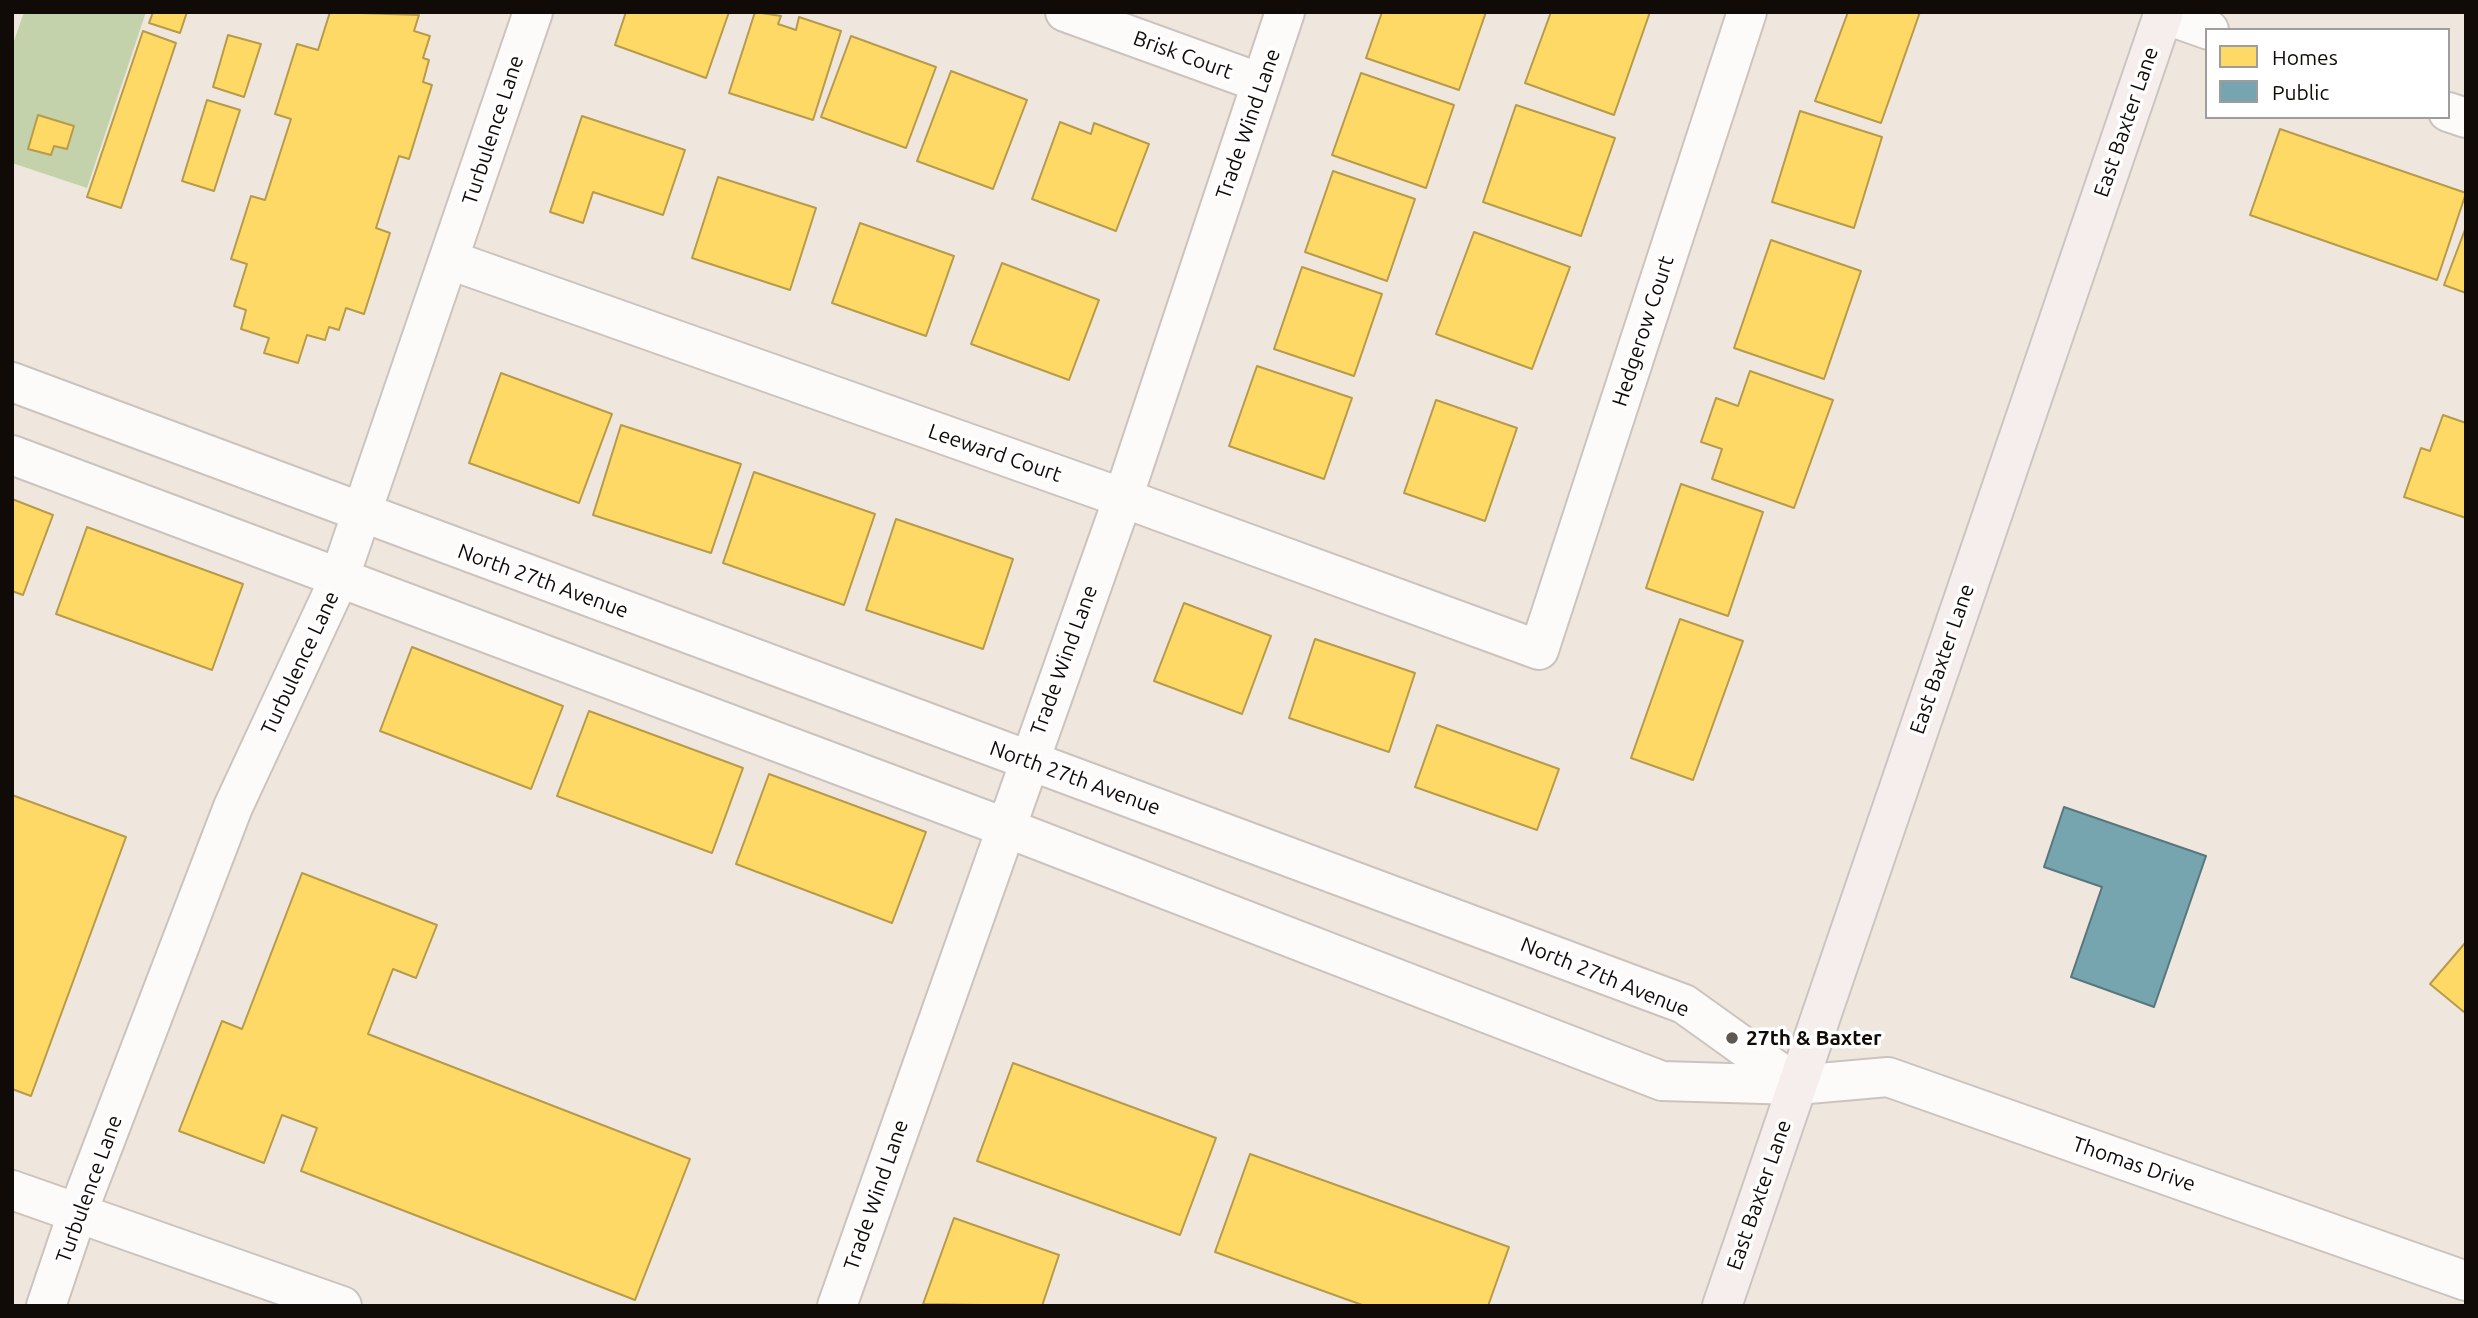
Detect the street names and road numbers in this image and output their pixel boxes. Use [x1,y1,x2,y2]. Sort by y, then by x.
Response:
street label: Brisk Court [1130,25,1236,85]
street label: East Baxter Lane [2089,44,2163,200]
street label: Trade Wind Lane [1210,45,1286,203]
street label: Turbulence Lane [457,52,529,208]
street label: Hedgerow Court [1607,253,1679,409]
street label: Leeward Court [925,418,1065,488]
street label: North 27th Avenue [454,538,632,624]
street label: East Baxter Lane [1905,581,1979,737]
street label: Trade Wind Lane [1025,582,1103,738]
street label: Turbulence Lane [256,587,344,739]
street label: North 27th Avenue [986,735,1164,821]
street label: North 27th Avenue [1517,932,1693,1022]
street label: Turbulence Lane [51,1112,127,1266]
street label: Trade Wind Lane [838,1116,914,1274]
street label: East Baxter Lane [1722,1117,1796,1273]
street label: Thomas Drive [2069,1131,2199,1197]

